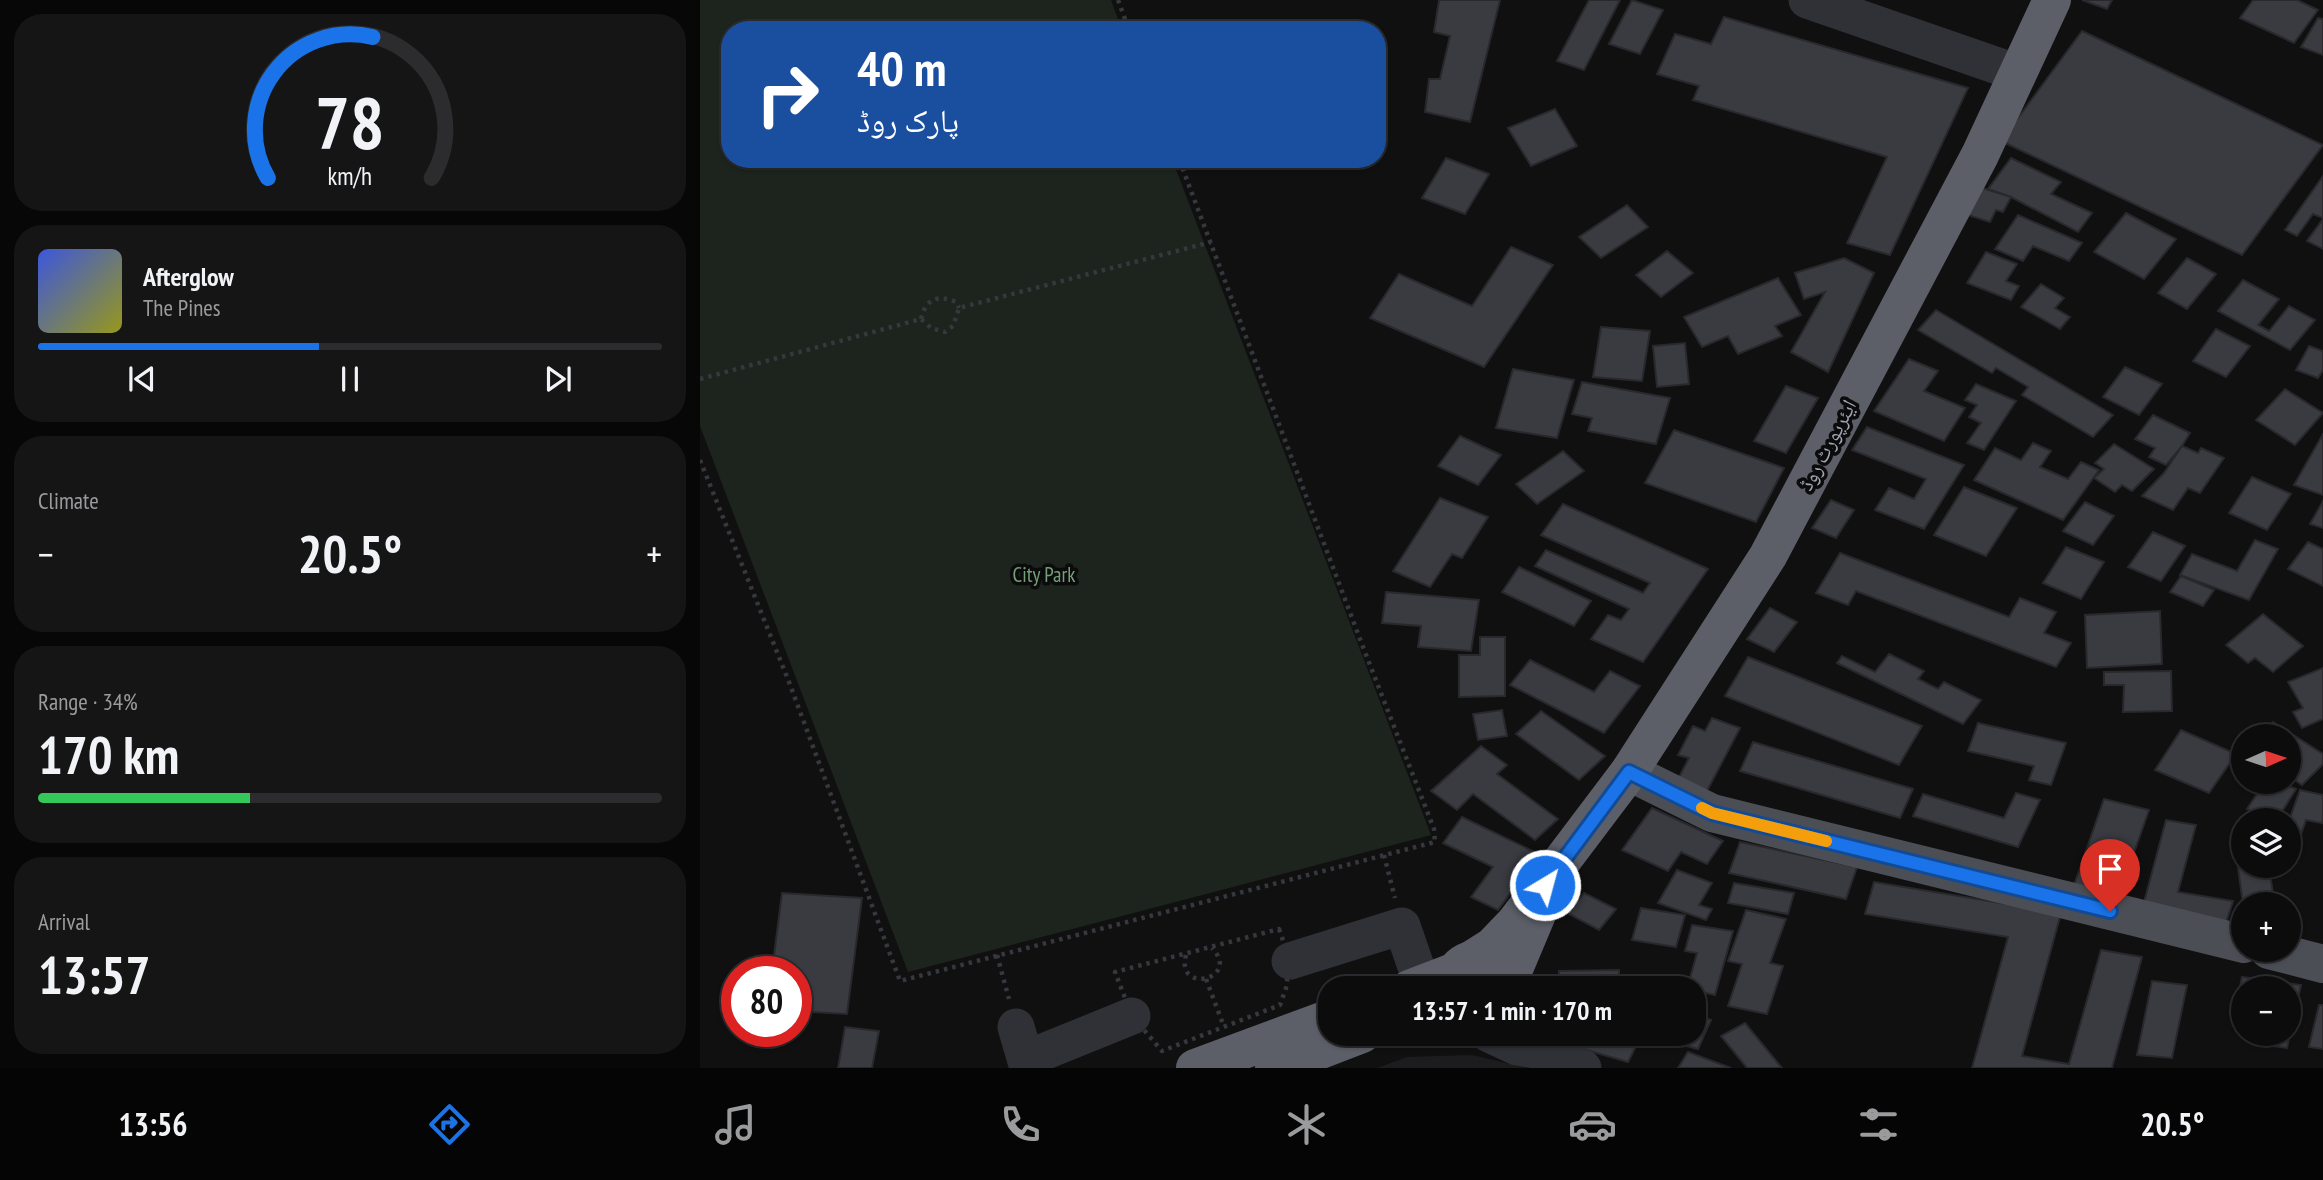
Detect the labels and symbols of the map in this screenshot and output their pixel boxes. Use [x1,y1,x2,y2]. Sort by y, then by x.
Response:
street label: ایئرپورٹ روڈ [1792,395,1862,495]
park label: City Park [1013,561,1075,588]
north arrow [2231,724,2301,794]
pin [2080,839,2140,911]
position arrow [1508,848,1582,922]
speed limit sign: 80 [721,956,812,1047]

